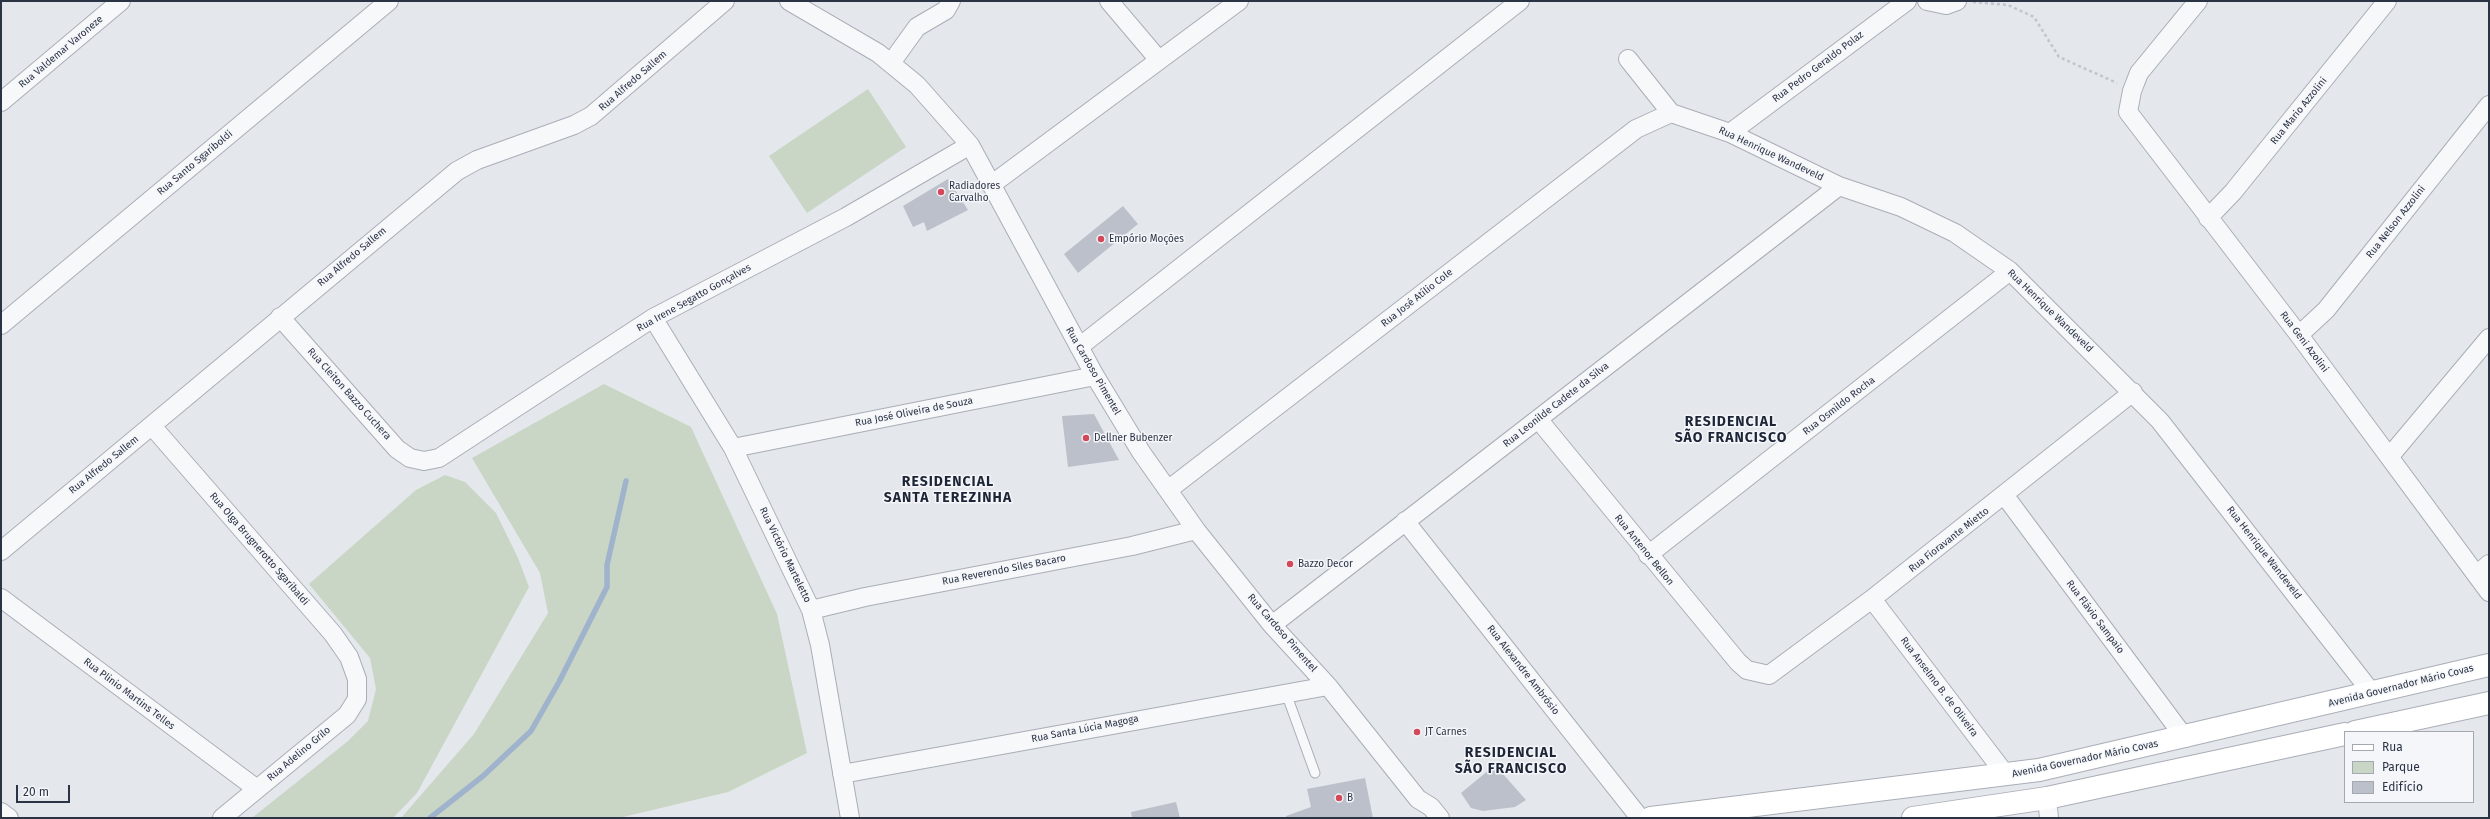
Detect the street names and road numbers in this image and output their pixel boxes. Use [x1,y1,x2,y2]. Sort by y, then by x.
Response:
street label: Rua Valdemar Varoneze [16,13,106,91]
street label: Rua Pedro Geraldo Polaz [1770,29,1866,105]
street label: Rua Alfredo Sallem [597,48,669,114]
street label: Rua Mario Azzolini [2268,75,2330,147]
street label: Rua Henrique Wandeveld [1717,124,1825,184]
street label: Rua Santo Sgariboldi [155,128,235,198]
street label: Rua Nelson Azzolini [2364,183,2428,261]
street label: Rua Alfredo Sallem [315,225,389,289]
street label: Rua Irene Segatto Gonçalves [635,262,753,334]
street label: Rua José Atílio Cole [1379,266,1455,330]
street label: Rua Henrique Wandeveld [2005,267,2095,355]
street label: Rua Geni Azolini [2277,309,2331,375]
street label: Rua Cardoso Pimentel [1063,325,1123,417]
street label: Rua Cleiton Bazzo Cuchera [305,346,393,442]
street label: Rua Leonilde Cadete da Silva [1501,360,1611,450]
street label: Rua Osmildo Rocha [1801,374,1877,438]
street label: Rua José Oliveira de Souza [854,395,974,429]
street label: Rua Alfredo Sallem [67,433,141,497]
street label: Rua Olga Brugnerotto Sgaribaldi [207,490,311,608]
street label: Rua Henrique Wandeveld [2224,504,2304,602]
street label: Rua Victório Marteletto [757,505,813,605]
street label: Rua Fioravante Mietto [1906,505,1992,575]
street label: Rua Antenor Bellon [1612,512,1676,588]
street label: Rua Reverendo Siles Bacaro [941,552,1067,588]
street label: Rua Flávio Sampaio [2064,578,2126,656]
street label: Rua Cardoso Pimentel [1245,591,1319,675]
street label: Rua Alexandre Ambrósio [1484,623,1562,717]
street label: Rua Anselmo B. de Oliveira [1898,635,1980,739]
street label: Rua Plinio Martins Telles [81,656,177,732]
street label: Avenida Governador Mário Covas [2327,662,2475,710]
street label: Rua Santa Lúcia Magoga [1030,713,1140,745]
street label: Rua Adelino Grilo [265,724,333,784]
street label: Avenida Governador Mário Covas [2011,738,2159,780]

